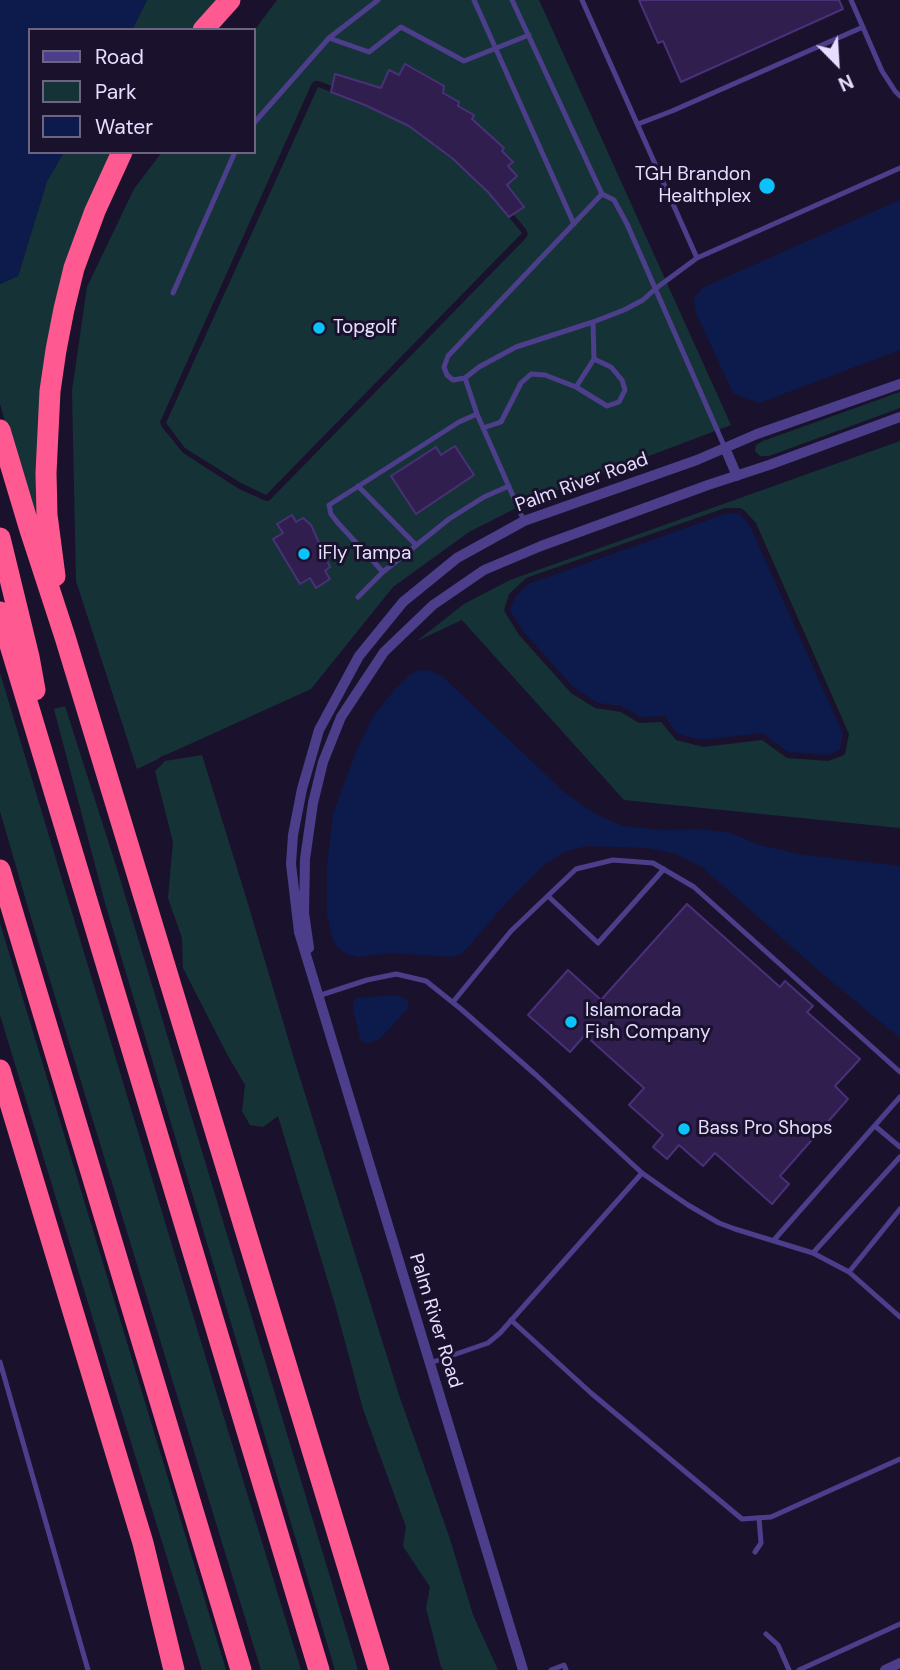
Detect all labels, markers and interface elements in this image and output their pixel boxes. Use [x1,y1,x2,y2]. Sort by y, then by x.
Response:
legend [28,28,256,154]
north arrow [802,28,872,98]
text: Road [95,43,144,71]
text: N [834,68,857,97]
text: Park [95,78,136,106]
text: Water [95,113,153,141]
place label: TGH Brandon Healthplex [635,164,751,208]
marker: TGH Brandon Healthplex [757,176,777,196]
place label: Topgolf [333,317,397,339]
marker: Topgolf [311,320,327,336]
street label: Palm River Road [512,448,652,518]
place label: iFly Tampa [318,543,411,565]
marker: iFly Tampa [296,546,312,562]
place label: Islamorada Fish Company [585,1000,710,1044]
marker: Islamorada Fish Company [563,1014,579,1030]
place label: Bass Pro Shops [698,1118,833,1140]
marker: Bass Pro Shops [676,1121,692,1137]
street label: Palm River Road [404,1251,466,1391]

